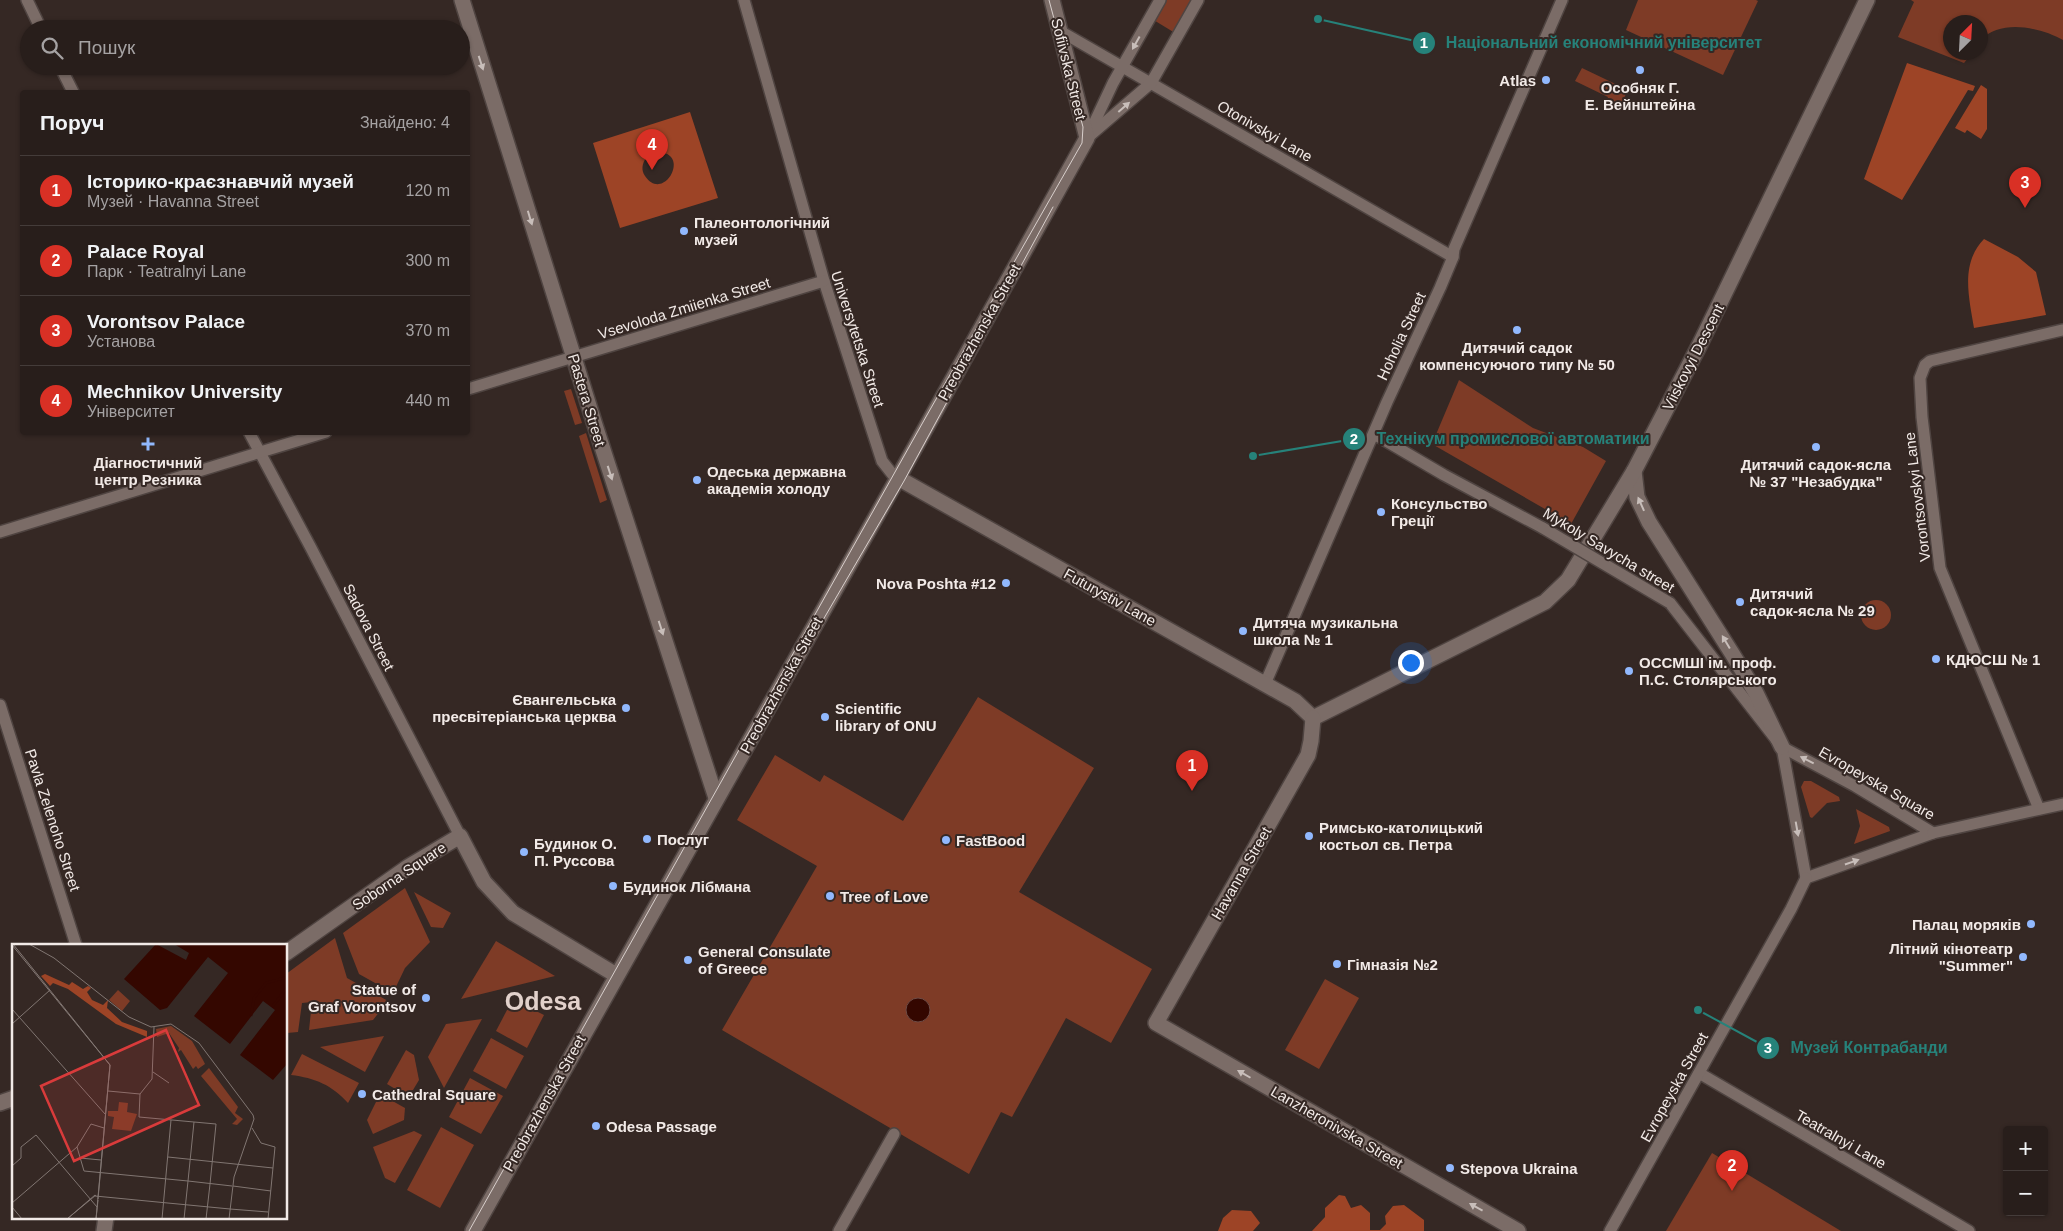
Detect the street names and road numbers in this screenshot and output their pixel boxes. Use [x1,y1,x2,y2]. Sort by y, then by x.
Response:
street label: Sofiivska Street [1048,16,1090,122]
street label: Otonivskyi Lane [1215,97,1315,165]
street label: Preobrazhenska Street [934,260,1024,403]
street label: Universytetska Street [828,269,888,410]
street label: Vsevoloda Zmiienka Street [596,273,773,342]
street label: Hoholia Street [1373,289,1429,383]
street label: Viiskovyi Descent [1659,300,1728,413]
street label: Pastera Street [565,352,609,449]
street label: Vorontsovskyi Lane [1901,431,1933,563]
street label: Mykoly Savycha street [1540,504,1678,596]
street label: Futurystiv Lane [1061,565,1159,629]
street label: Sadova Street [340,581,399,674]
street label: Preobrazhenska Street [736,613,826,756]
street label: Evropeyska Square [1816,743,1938,823]
street label: Pavla Zelenoho Street [22,747,84,894]
street label: Havanna Street [1208,823,1275,922]
street label: Soborna Square [349,838,449,914]
street label: Evropeyska Street [1637,1029,1712,1145]
street label: Preobrazhenska Street [499,1031,589,1174]
street label: Lanzheronivska Street [1268,1082,1407,1172]
street label: Teatralnyi Lane [1793,1106,1889,1172]

